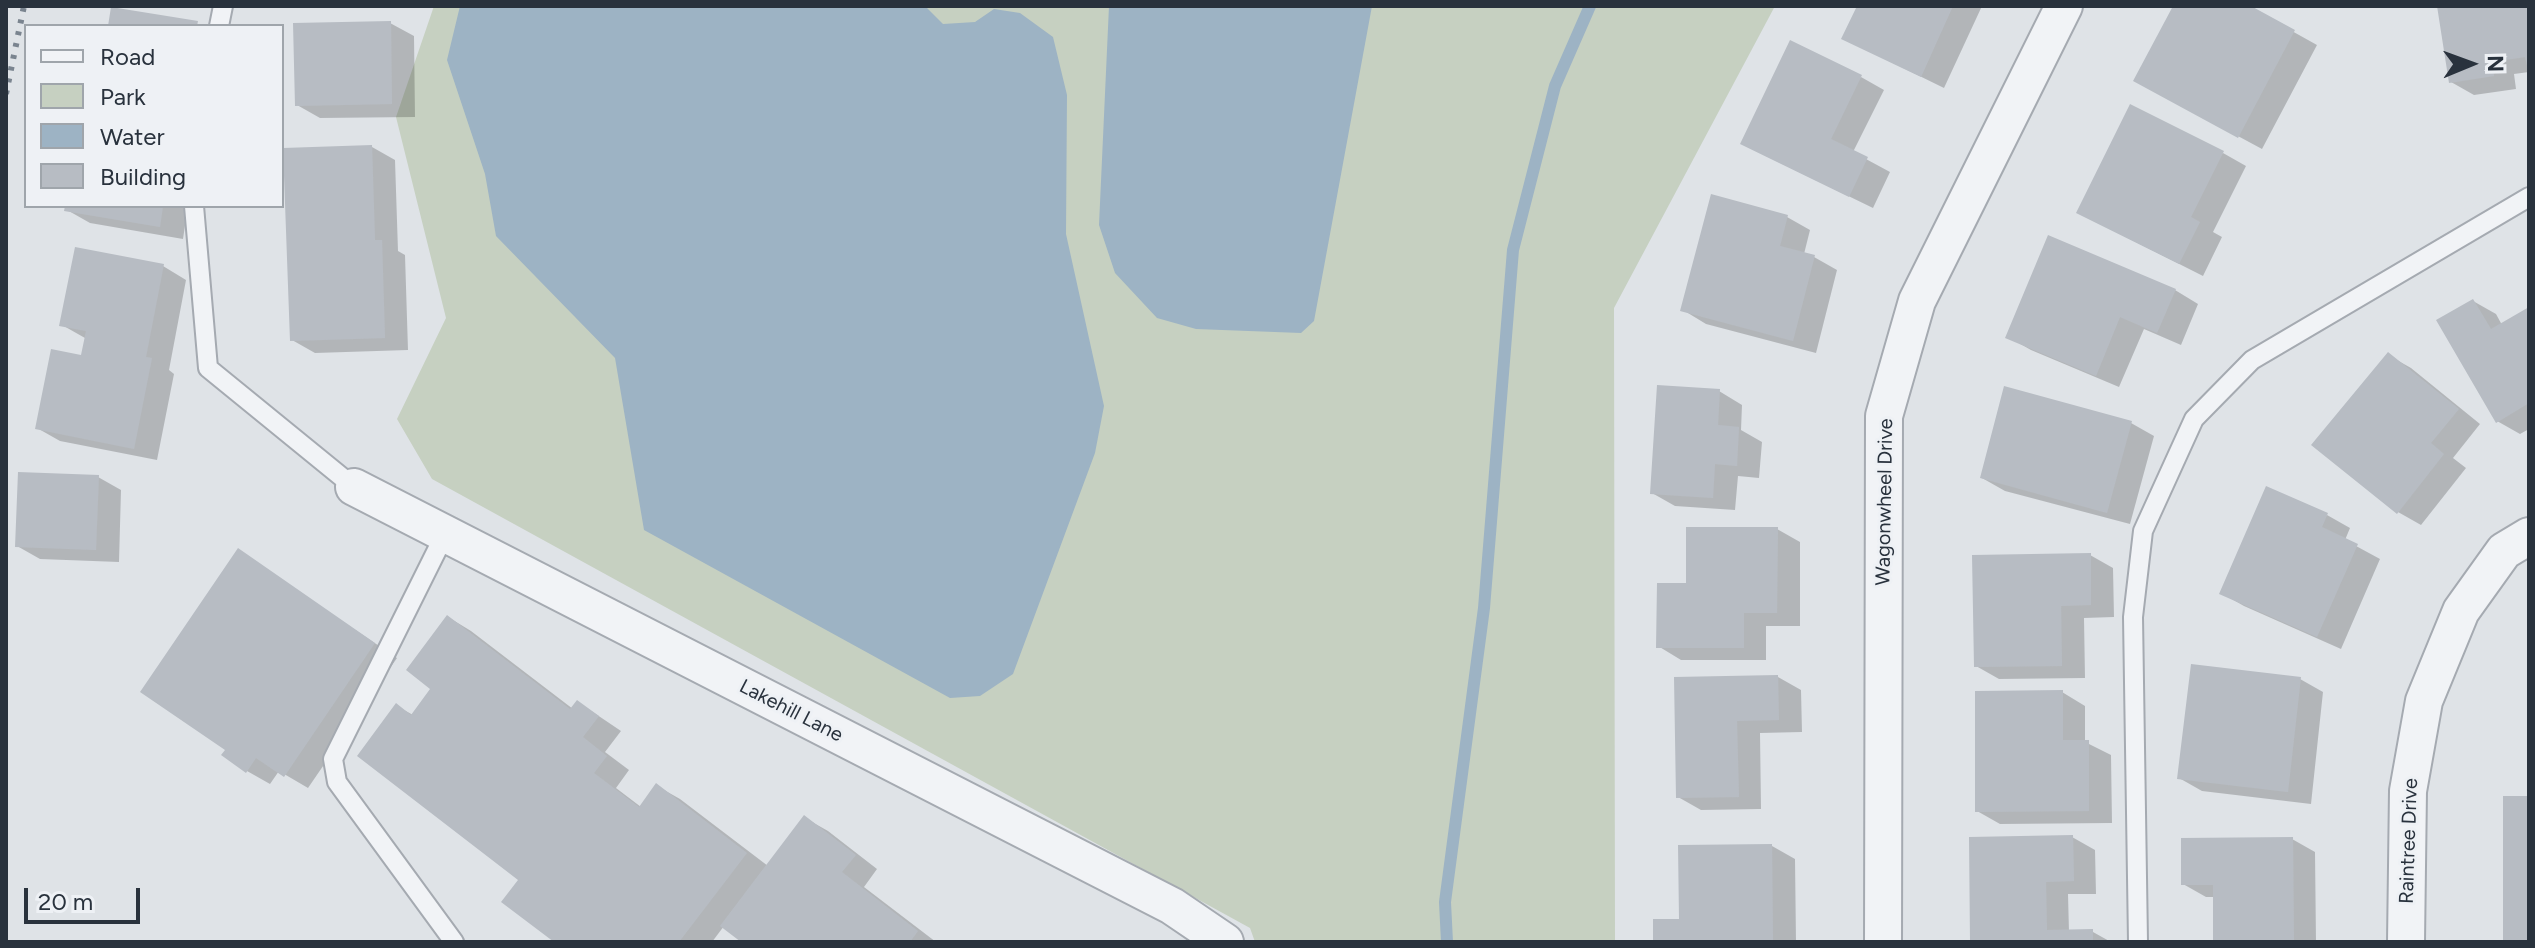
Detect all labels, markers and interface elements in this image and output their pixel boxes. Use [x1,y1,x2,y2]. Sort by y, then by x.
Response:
legend [24,24,284,208]
north arrow [2431,24,2511,104]
text: Road [100,42,155,71]
text: N [2482,55,2509,72]
text: Park [100,82,146,111]
text: Water [100,122,165,151]
text: Building [100,162,186,191]
street label: Wagonwheel Drive [1872,418,1898,586]
street label: Lakehill Lane [735,675,847,747]
street label: Raintree Drive [2395,778,2423,904]
scale bar [28,872,144,922]
text: 20 m [38,887,93,916]

